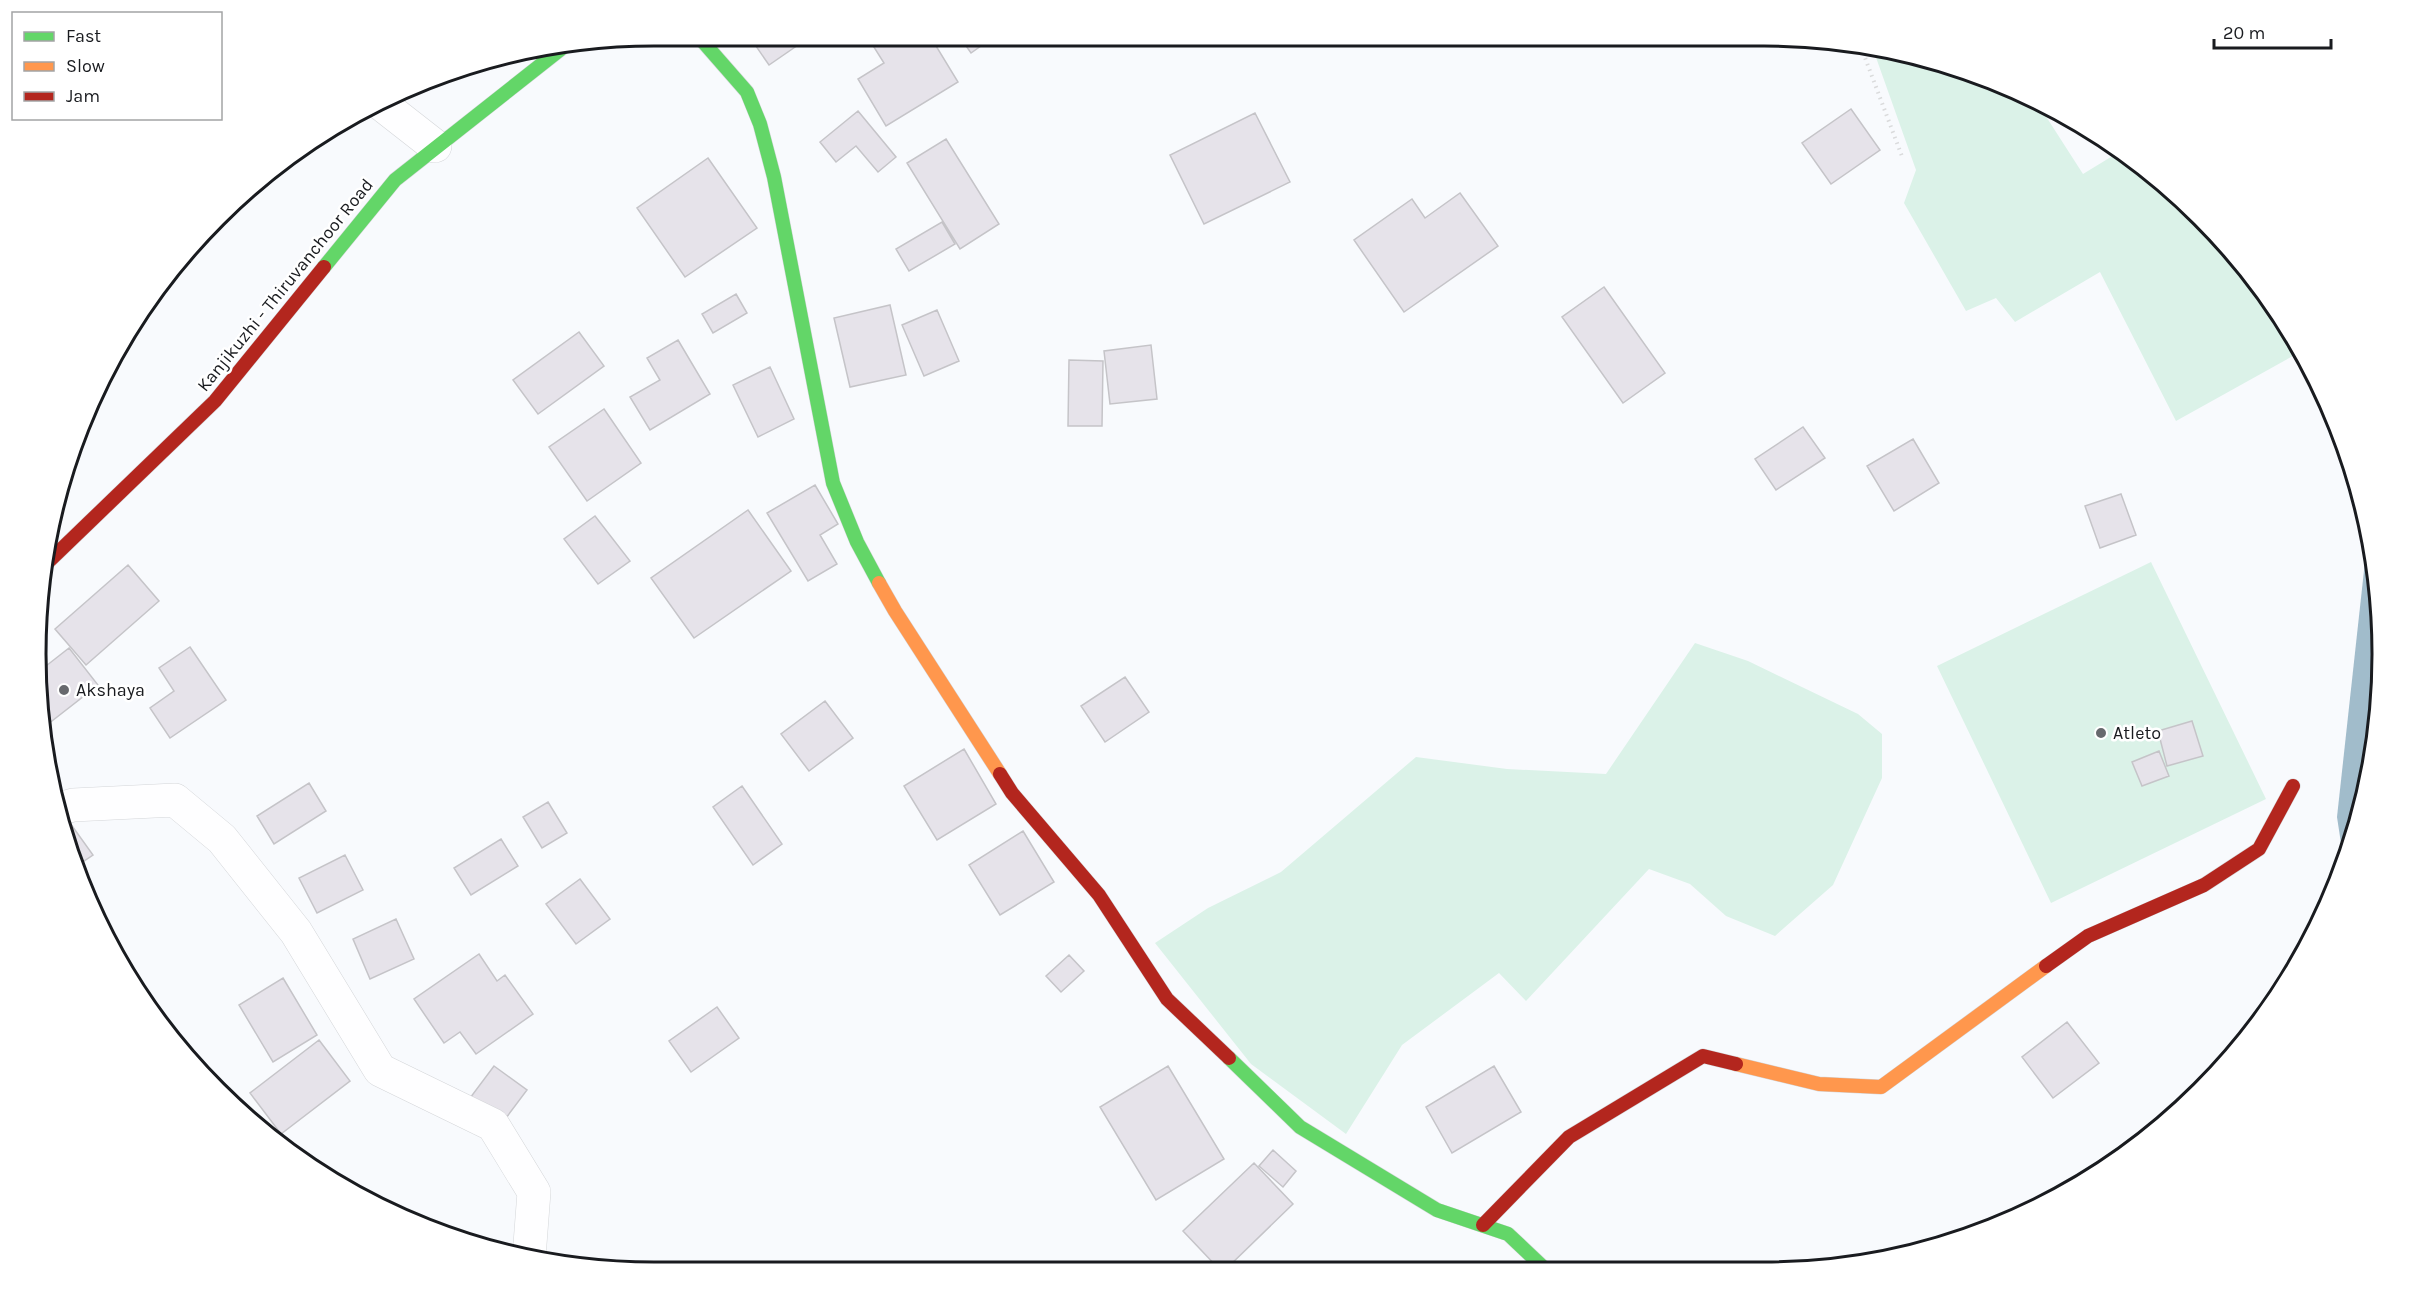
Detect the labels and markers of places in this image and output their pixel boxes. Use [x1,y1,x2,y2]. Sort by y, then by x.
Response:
place label: Akshaya [76,679,145,701]
marker: Akshaya [57,683,71,697]
place label: Atleto [2113,722,2161,744]
marker: Atleto [2094,726,2108,740]

